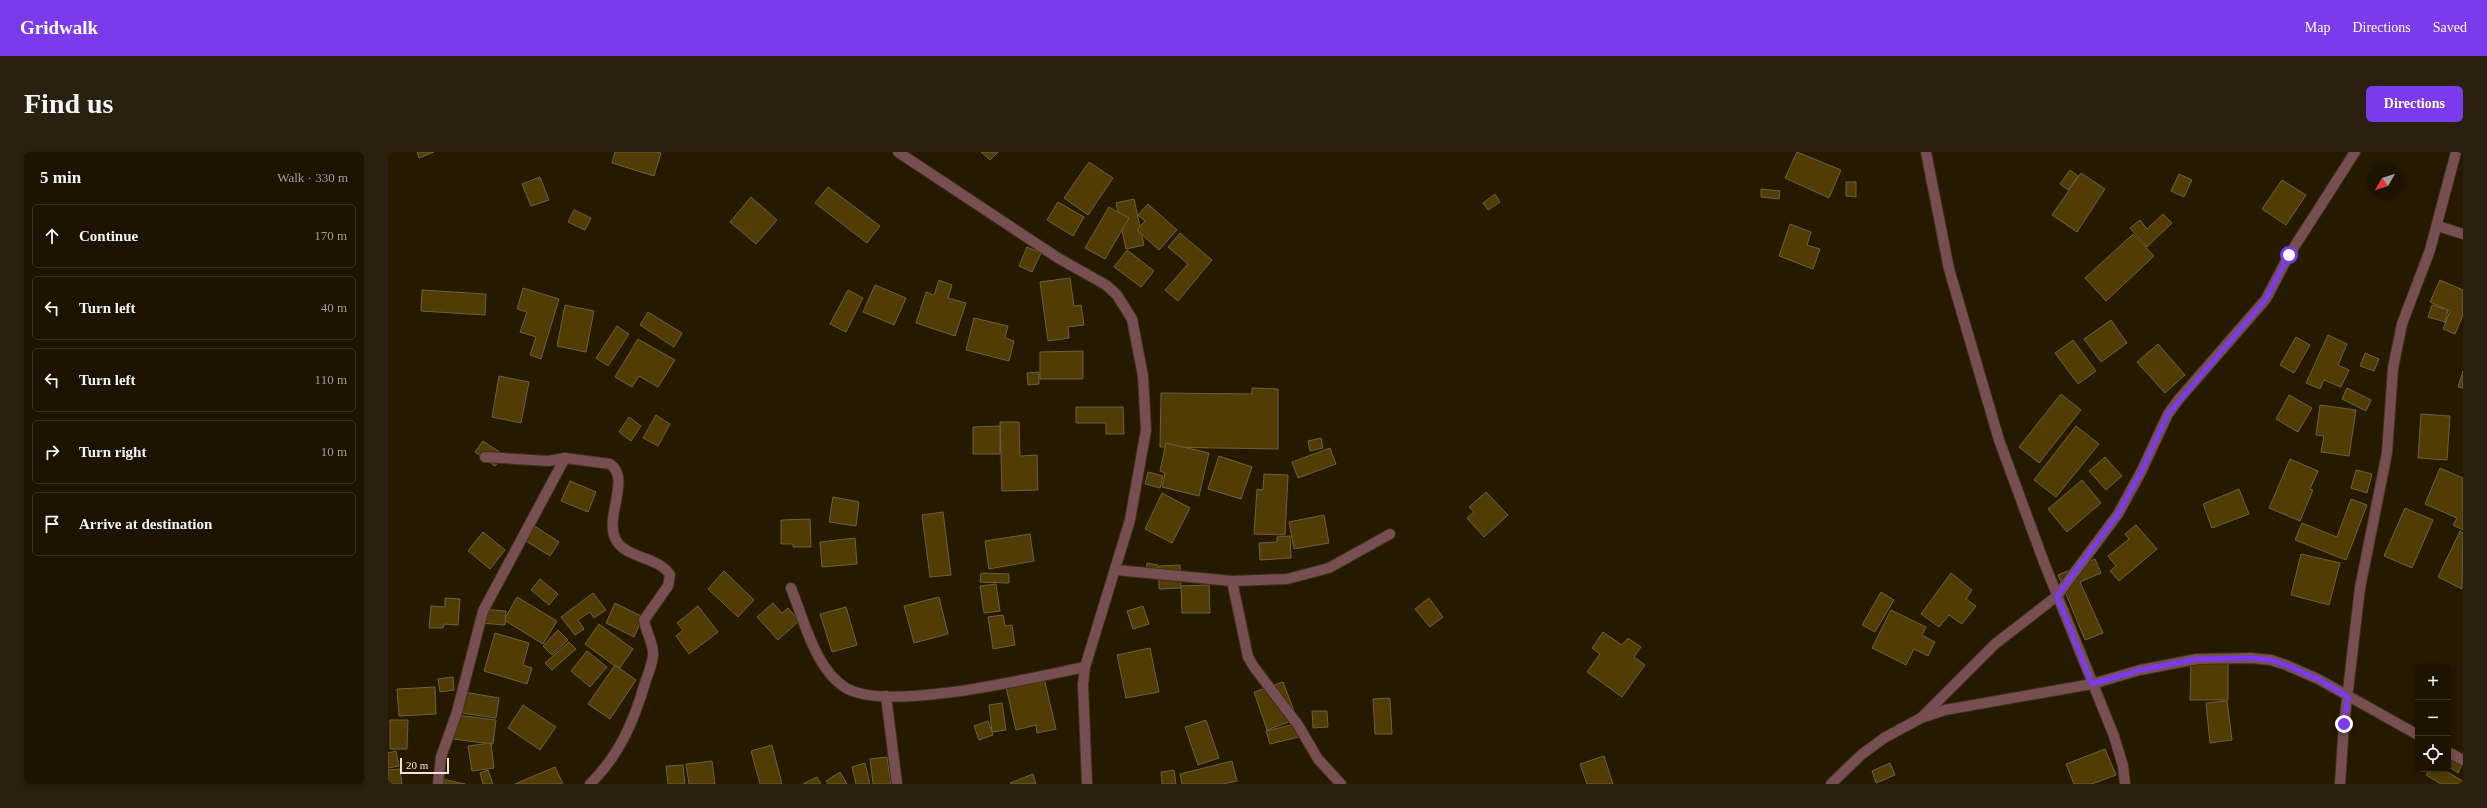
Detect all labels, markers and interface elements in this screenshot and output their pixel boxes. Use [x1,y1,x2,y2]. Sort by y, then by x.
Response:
text: Gridwalk [20,17,98,38]
text: Map [2305,20,2330,35]
text: Directions [2352,20,2411,35]
text: Saved [2433,20,2467,35]
button: Directions [2366,86,2463,122]
text: Find us [24,88,114,119]
north arrow [2367,164,2403,200]
text: 5 min [40,168,81,187]
text: Walk · 330 m [277,170,348,185]
icon: ahead [41,225,63,247]
text: Continue [79,228,138,244]
text: 170 m [314,228,347,243]
route start [2280,246,2298,264]
icon: left [41,297,63,319]
text: Turn left [79,300,136,316]
text: 40 m [321,300,347,315]
icon: left [41,369,63,391]
text: Turn left [79,372,136,388]
text: 110 m [315,372,347,387]
icon: right [41,441,63,463]
text: Turn right [79,444,146,460]
text: 10 m [321,444,347,459]
icon: arrive [41,513,63,535]
text: Arrive at destination [79,516,212,532]
map controls [2415,664,2451,772]
button: + [2415,664,2451,700]
button: − [2415,700,2451,736]
route end [2335,715,2353,733]
button: locate [2415,736,2451,772]
scale bar [400,756,449,775]
text: 20 m [406,759,428,771]

